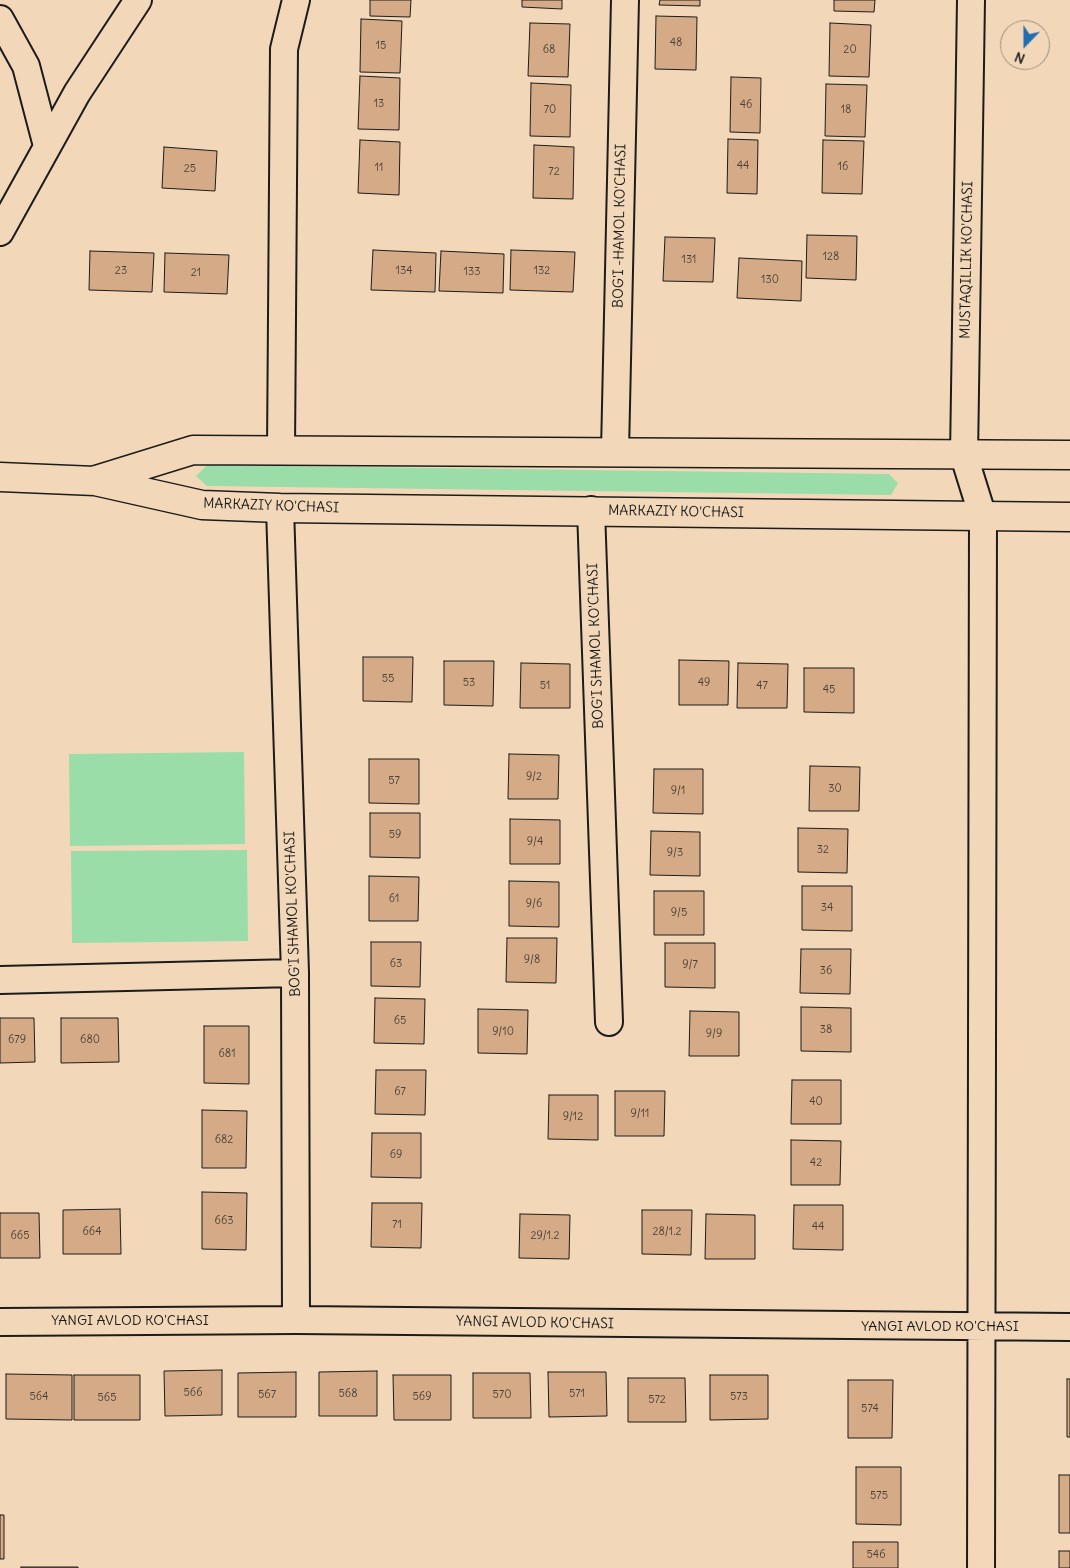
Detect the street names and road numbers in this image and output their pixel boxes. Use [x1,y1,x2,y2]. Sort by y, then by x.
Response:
street label: BOG'I -HAMOL KO'CHASI [610,144,630,308]
street label: MUSTAQILLIK KO'CHASI [957,181,977,339]
street label: MARKAZIY KO'CHASI [203,495,339,517]
street label: MARKAZIY KO'CHASI [608,502,744,522]
street label: BOG'I SHAMOL KO'CHASI [585,563,607,729]
street label: BOG'I SHAMOL KO'CHASI [282,831,304,997]
street label: YANGI AVLOD KO'CHASI [51,1313,209,1329]
street label: YANGI AVLOD KO'CHASI [456,1313,614,1333]
street label: YANGI AVLOD KO'CHASI [861,1319,1019,1335]

